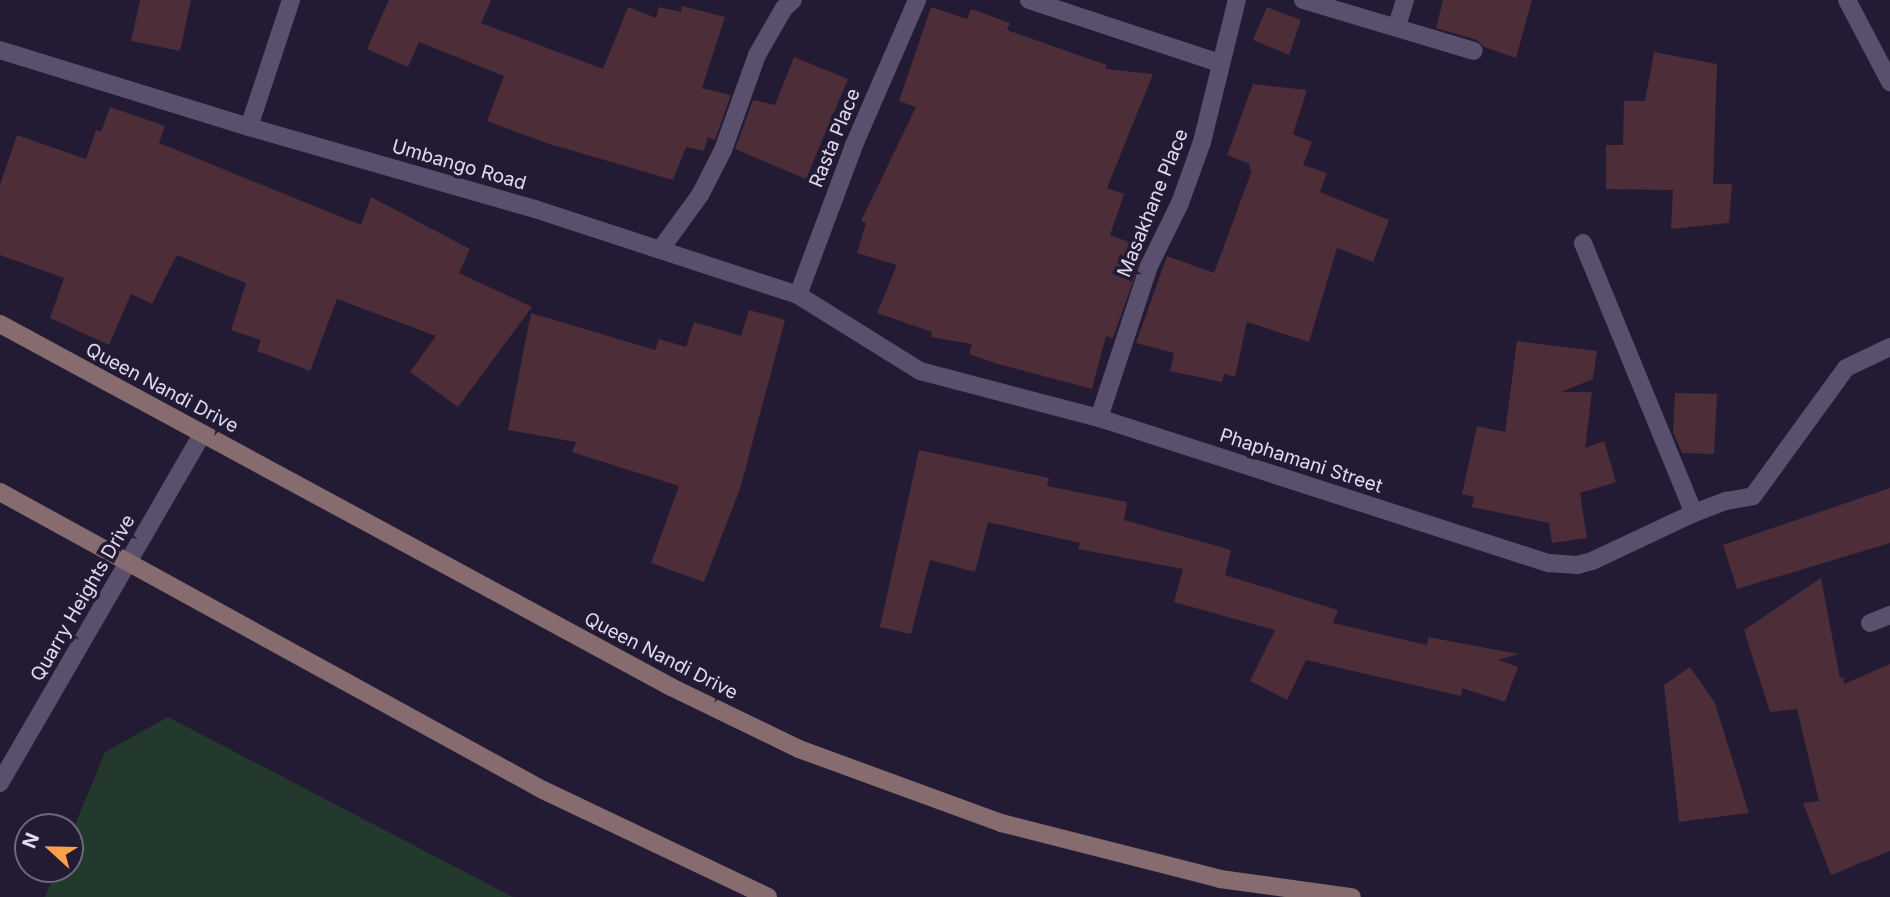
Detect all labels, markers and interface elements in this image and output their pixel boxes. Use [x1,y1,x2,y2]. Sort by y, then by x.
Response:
street label: Rasta Place [805,85,865,191]
street label: Masakhane Place [1113,126,1193,280]
street label: Umbango Road [389,135,529,195]
street label: Queen Nandi Drive [82,338,242,438]
street label: Phaphamani Street [1217,424,1385,498]
street label: Quarry Heights Drive [26,511,140,685]
street label: Queen Nandi Drive [580,607,742,705]
north arrow [14,813,84,883]
text: N [18,830,44,852]

